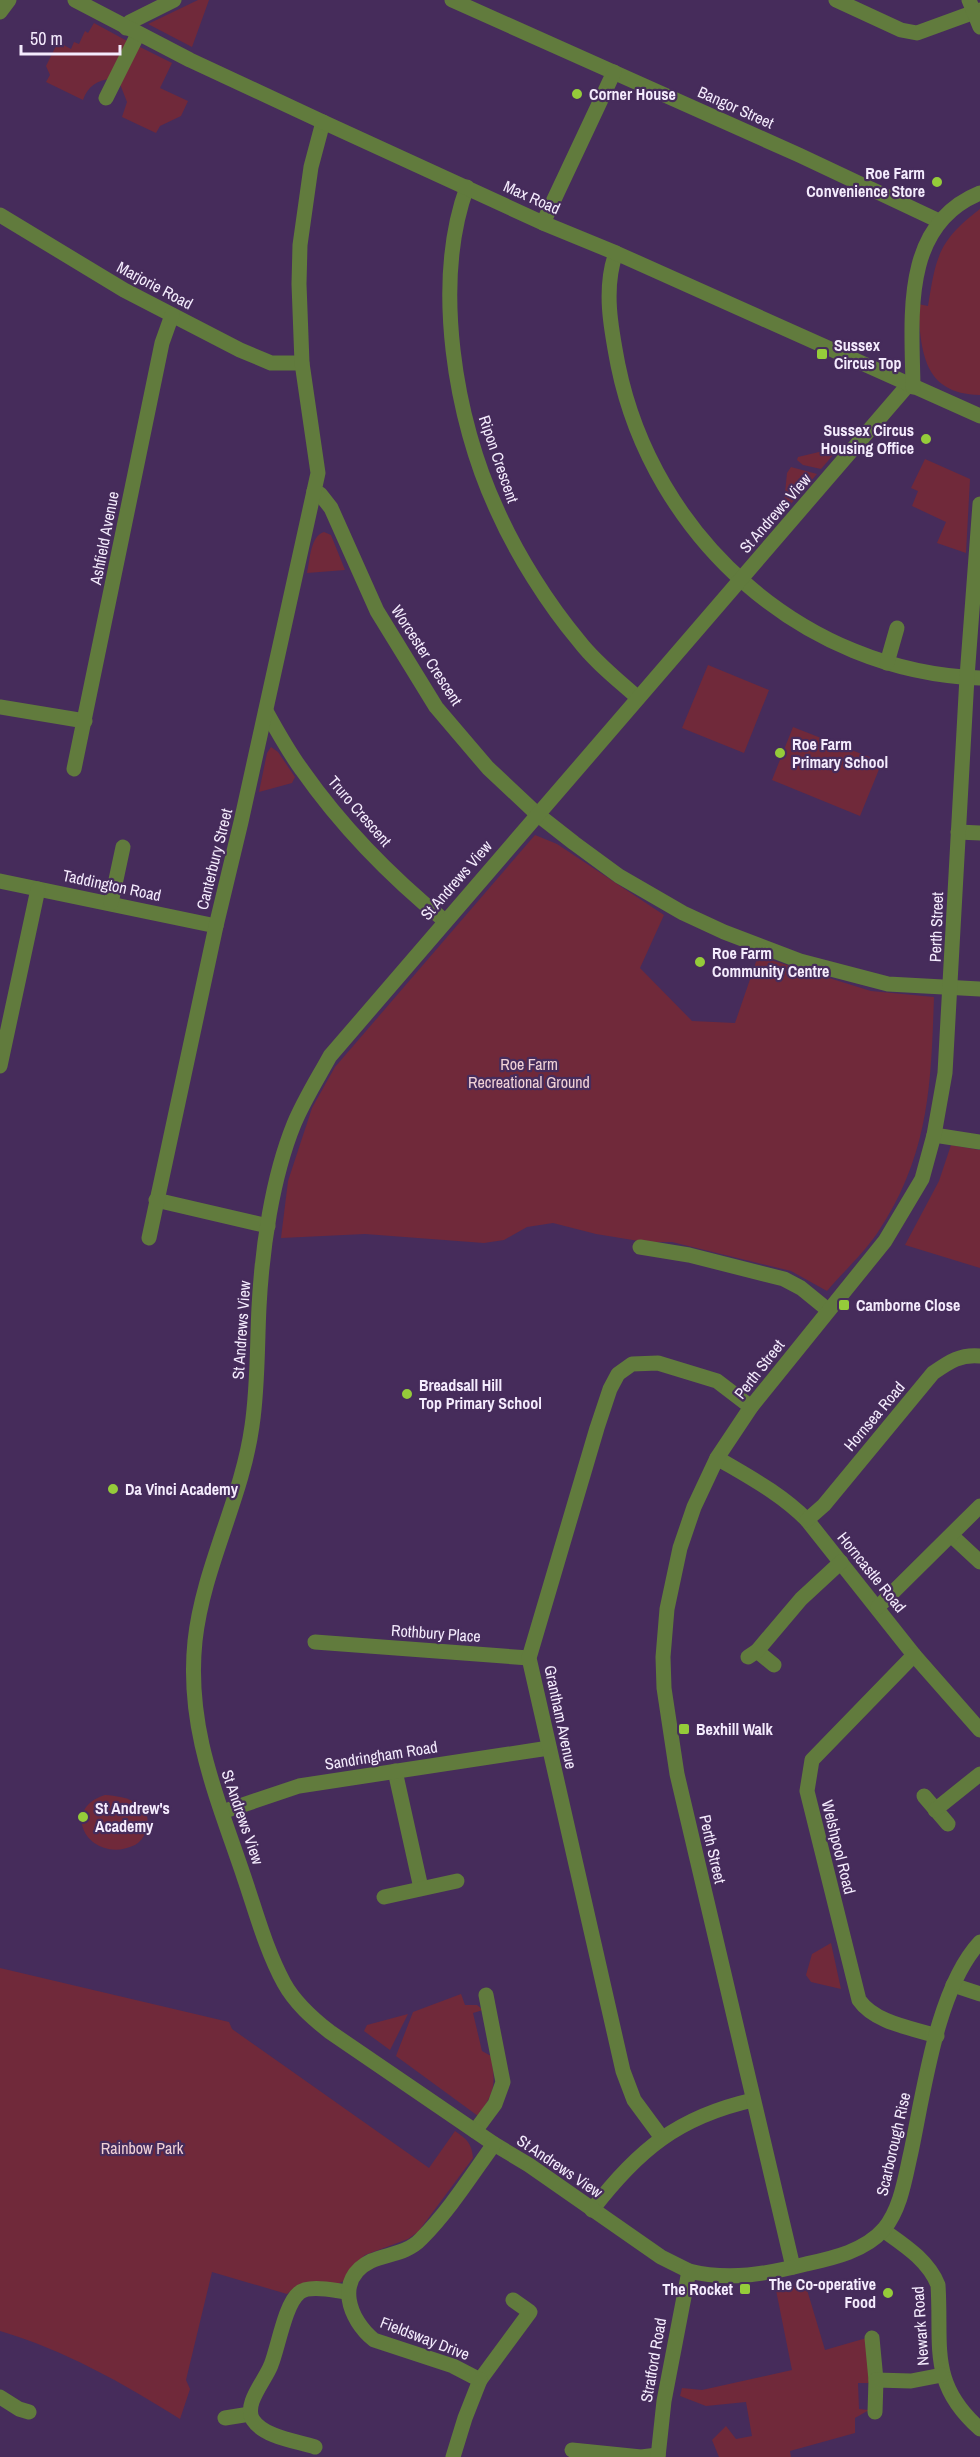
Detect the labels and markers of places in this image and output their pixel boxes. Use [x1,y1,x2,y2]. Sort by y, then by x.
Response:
place label: Corner House [589,83,676,105]
marker: Corner House [570,87,584,101]
place label: Roe Farm Convenience Store [806,162,925,202]
marker: Roe Farm Convenience Store [930,175,944,189]
place label: Sussex Circus Top [834,334,902,374]
marker: Sussex Circus Top [815,347,829,361]
place label: Sussex Circus Housing Office [821,419,914,459]
marker: Sussex Circus Housing Office [919,432,933,446]
place label: Roe Farm Primary School [792,733,888,773]
marker: Roe Farm Primary School [773,746,787,760]
place label: Roe Farm Community Centre [712,942,829,982]
marker: Roe Farm Community Centre [693,955,707,969]
place label: Camborne Close [856,1294,960,1316]
marker: Camborne Close [837,1298,851,1312]
place label: Breadsall Hill Top Primary School [419,1374,542,1414]
marker: Breadsall Hill Top Primary School [400,1387,414,1401]
place label: Da Vinci Academy [125,1478,239,1500]
marker: Da Vinci Academy [106,1482,120,1496]
place label: Bexhill Walk [696,1718,774,1740]
marker: Bexhill Walk [677,1722,691,1736]
place label: St Andrew's Academy [95,1797,170,1837]
marker: St Andrew's Academy [76,1810,90,1824]
place label: The Co-operative Food [769,2273,876,2313]
place label: The Rocket [662,2278,734,2300]
marker: The Rocket [738,2282,752,2296]
marker: The Co-operative Food [881,2286,895,2300]

